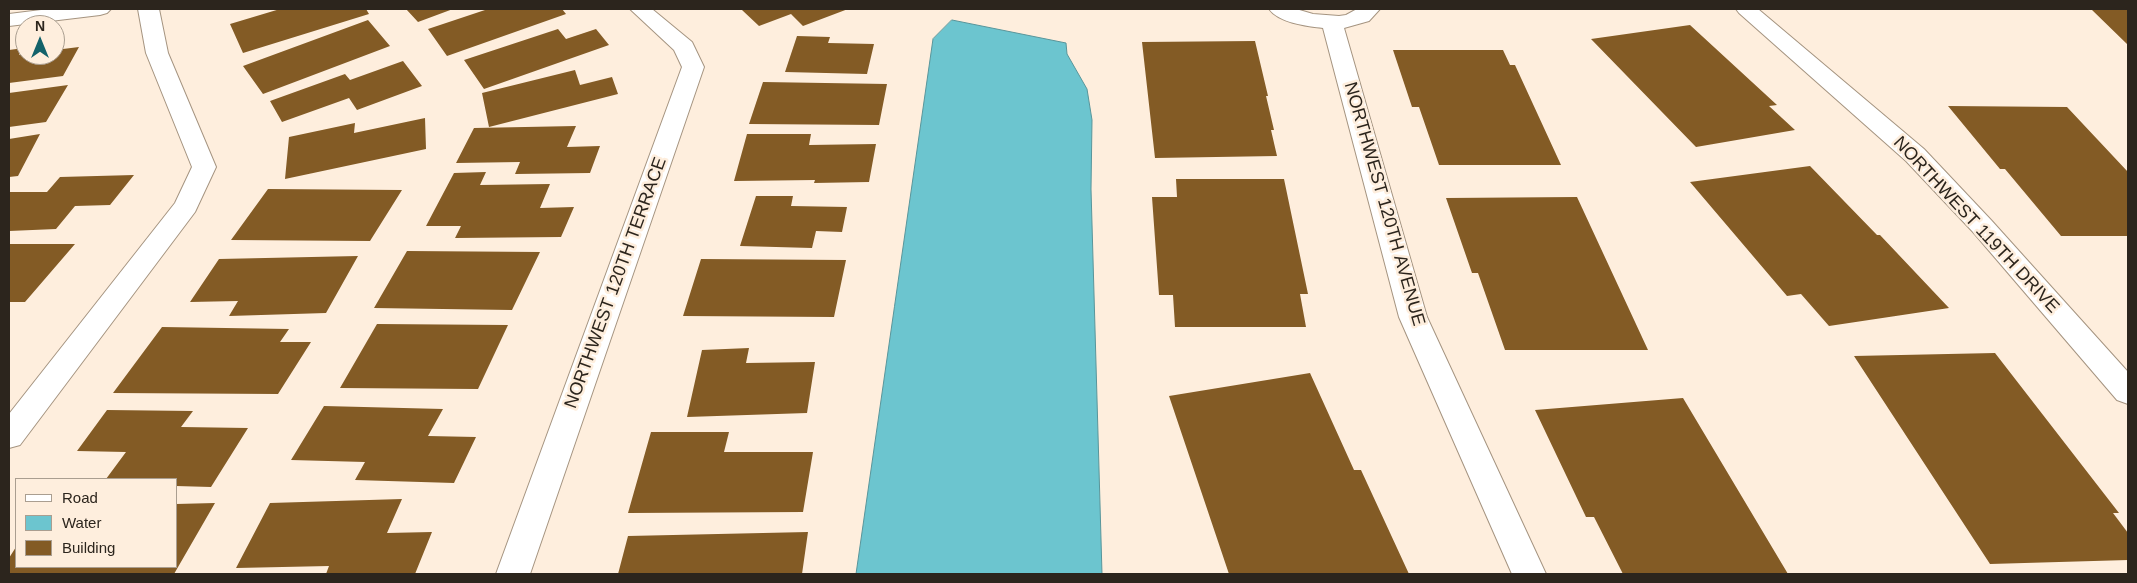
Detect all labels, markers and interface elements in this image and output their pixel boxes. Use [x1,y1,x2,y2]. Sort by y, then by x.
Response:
north arrow [15,15,65,65]
text: N [35,18,45,34]
street label: NORTHWEST 120TH AVENUE [1339,80,1429,328]
street label: NORTHWEST 119TH DRIVE [1889,132,2063,318]
street label: NORTHWEST 120TH TERRACE [560,154,672,412]
legend [15,478,178,568]
text: Road [62,489,98,506]
text: Water [62,514,101,531]
text: Building [62,539,115,556]

